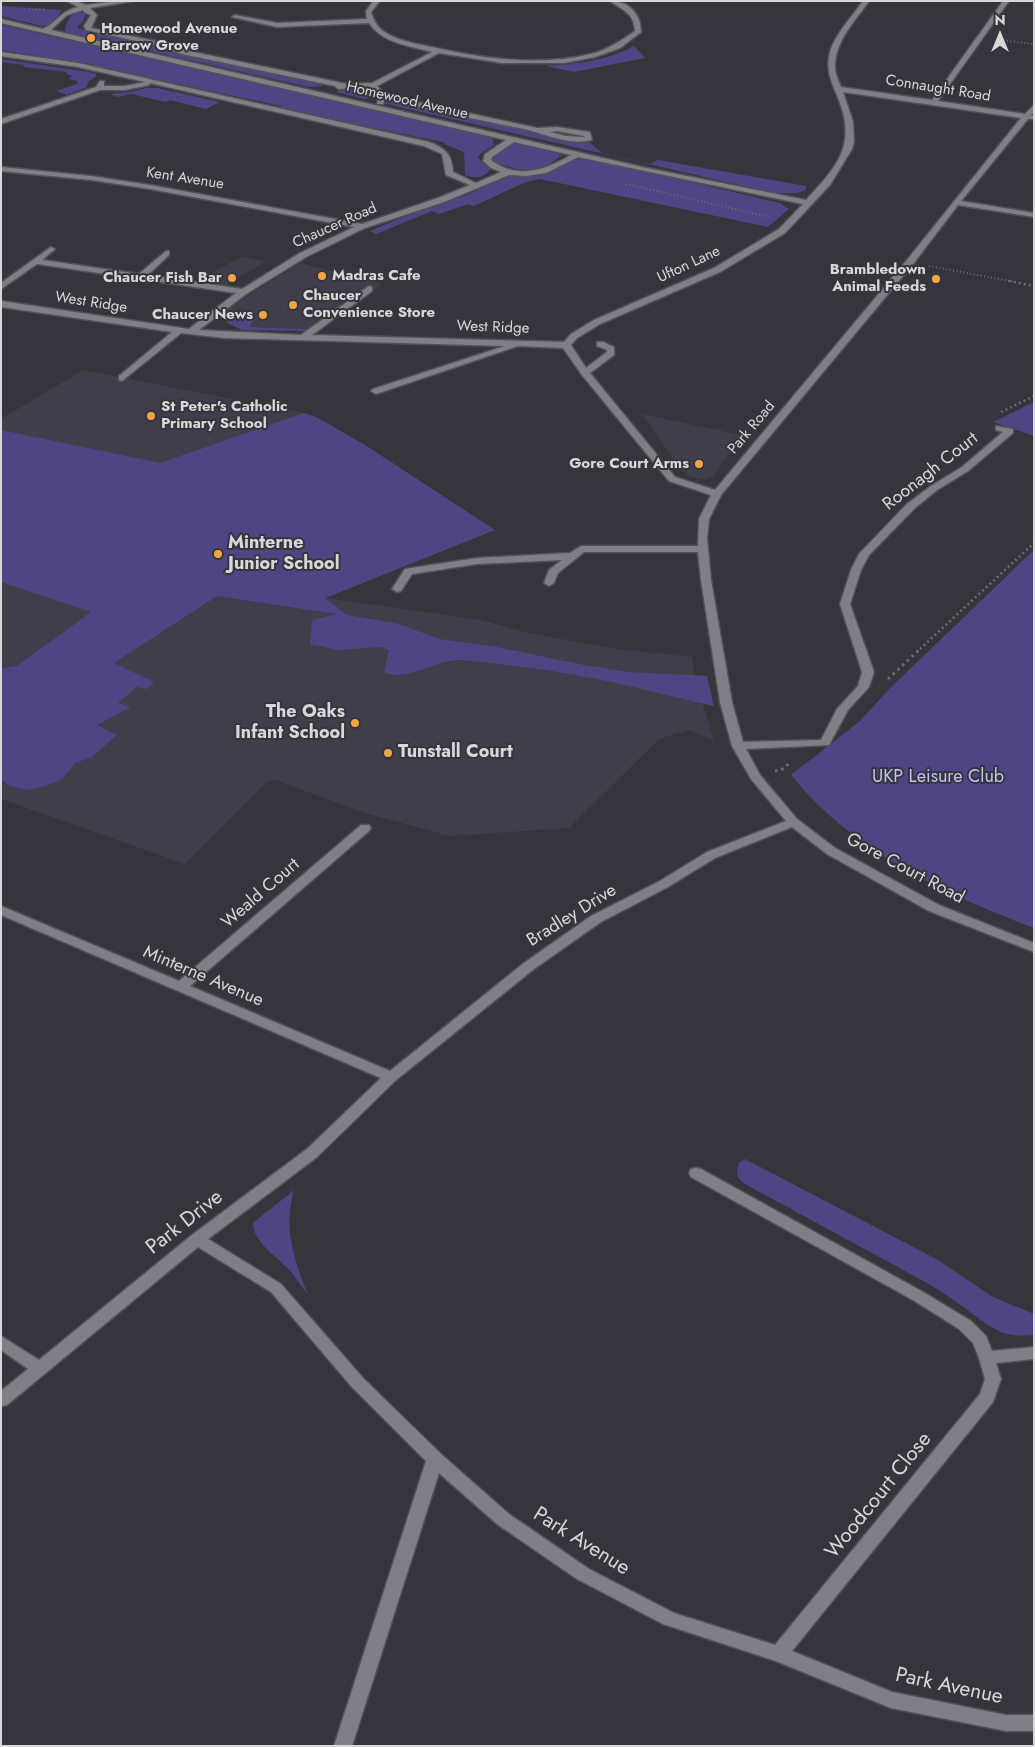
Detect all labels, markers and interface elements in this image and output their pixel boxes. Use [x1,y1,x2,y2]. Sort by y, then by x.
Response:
north arrow [975,10,1025,60]
text: N [994,10,1006,30]
place label: Homewood Avenue Barrow Grove [101,20,237,55]
marker: Homewood Avenue Barrow Grove [85,32,97,44]
street label: Connaught Road [884,72,992,106]
street label: Homewood Avenue [344,78,470,124]
street label: Kent Avenue [145,164,225,194]
street label: Chaucer Road [290,199,380,253]
street label: Ufton Lane [655,243,723,287]
place label: Brambledown Animal Feeds [830,261,926,296]
place label: Madras Cafe [332,267,421,285]
place label: Chaucer Fish Bar [103,269,222,287]
marker: Madras Cafe [316,270,328,282]
marker: Chaucer Fish Bar [226,272,238,284]
marker: Brambledown Animal Feeds [930,273,942,285]
place label: Chaucer Convenience Store [303,287,435,322]
street label: West Ridge [54,288,128,318]
marker: Chaucer Convenience Store [287,299,299,311]
place label: Chaucer News [152,306,253,324]
marker: Chaucer News [257,309,269,321]
street label: West Ridge [456,318,530,338]
place label: St Peter's Catholic Primary School [161,398,287,433]
street label: Park Road [725,398,779,458]
marker: St Peter's Catholic Primary School [145,410,157,422]
street label: Roonagh Court [879,428,983,516]
place label: Gore Court Arms [569,455,689,473]
marker: Gore Court Arms [693,458,705,470]
place label: Minterne Junior School [228,533,340,576]
marker: Minterne Junior School [212,548,224,560]
place label: The Oaks Infant School [235,702,345,744]
marker: The Oaks Infant School [349,717,361,729]
place label: Tunstall Court [398,742,513,764]
marker: Tunstall Court [382,747,394,759]
park label: UKP Leisure Club [872,767,1004,789]
street label: Gore Court Road [842,829,968,909]
street label: Weald Court [218,854,304,934]
street label: Bradley Drive [523,880,621,952]
street label: Minterne Avenue [140,942,266,1012]
street label: Park Drive [142,1185,228,1261]
street label: Woodcourt Close [820,1428,938,1564]
street label: Park Avenue [528,1502,634,1582]
street label: Park Avenue [893,1663,1005,1711]

